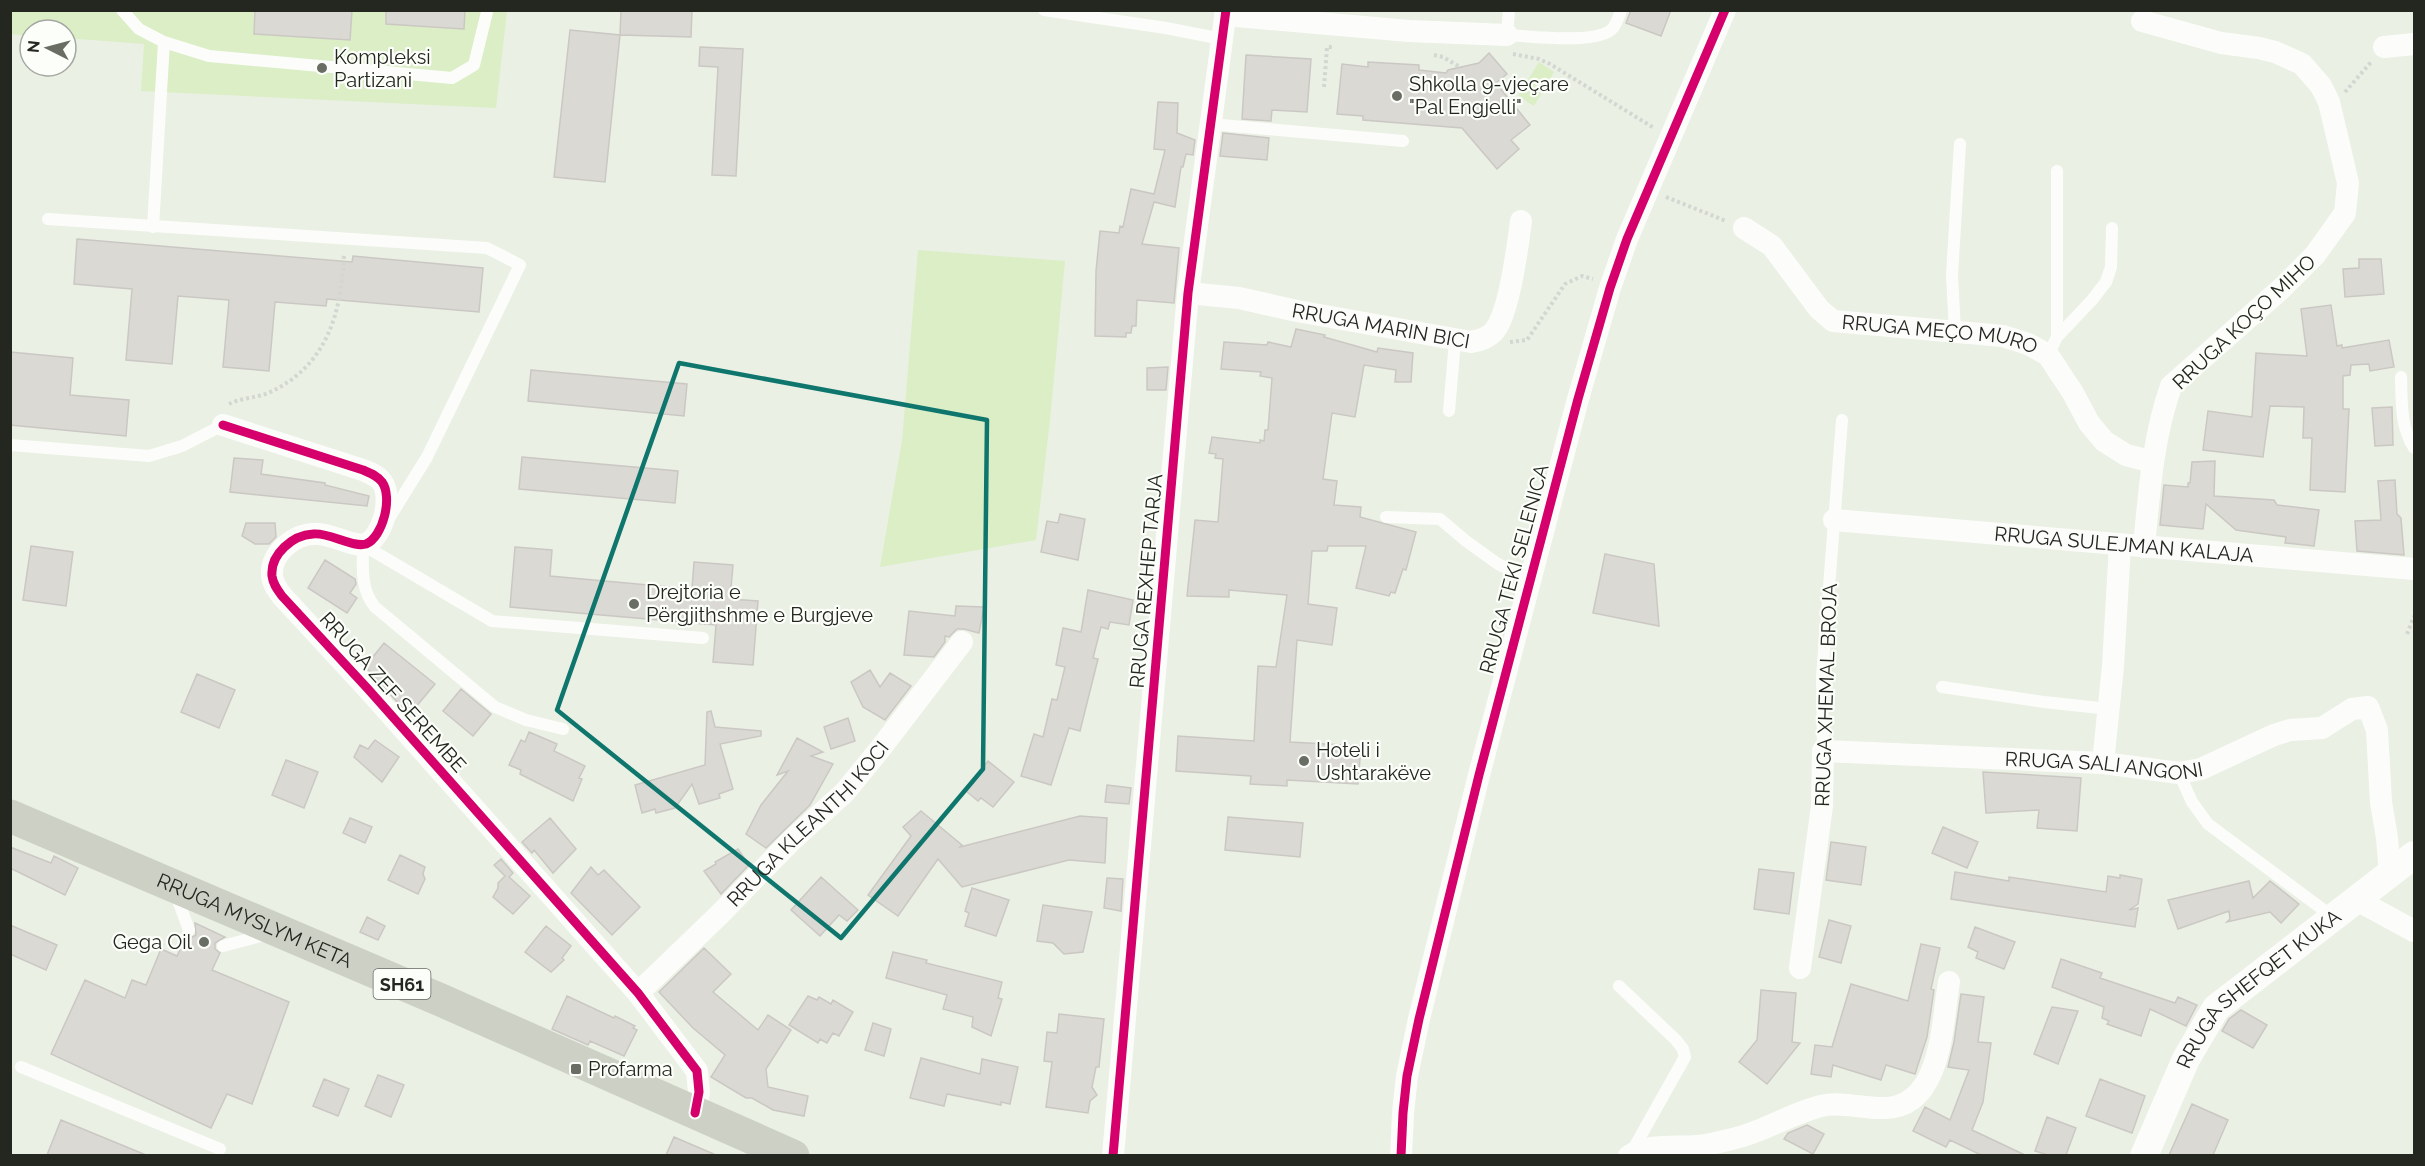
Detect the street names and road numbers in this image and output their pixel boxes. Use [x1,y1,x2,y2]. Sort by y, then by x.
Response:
street label: RRUGA KOÇO MIHO [2168,250,2320,394]
street label: RRUGA MARIN BICI [1290,298,1472,354]
street label: RRUGA MEÇO MURO [1841,310,2042,359]
street label: RRUGA TEKI SELENICA [1474,461,1554,676]
street label: RRUGA REXHEP TARJA [1125,472,1167,689]
street label: RRUGA SULEJMAN KALAJA [1993,522,2255,567]
street label: RRUGA XHEMAL BROJA [1810,582,1842,807]
street label: RRUGA ZEF SEREMBE [315,607,471,777]
street label: RRUGA KLEANTHI KOCI [722,736,894,912]
street label: RRUGA SALI ANGONI [2004,747,2205,785]
street label: RRUGA MYSLYM KETA [153,868,356,973]
street label: RRUGA SHEFQET KUKA [2171,904,2346,1072]
road number: SH61 [374,969,430,999]

